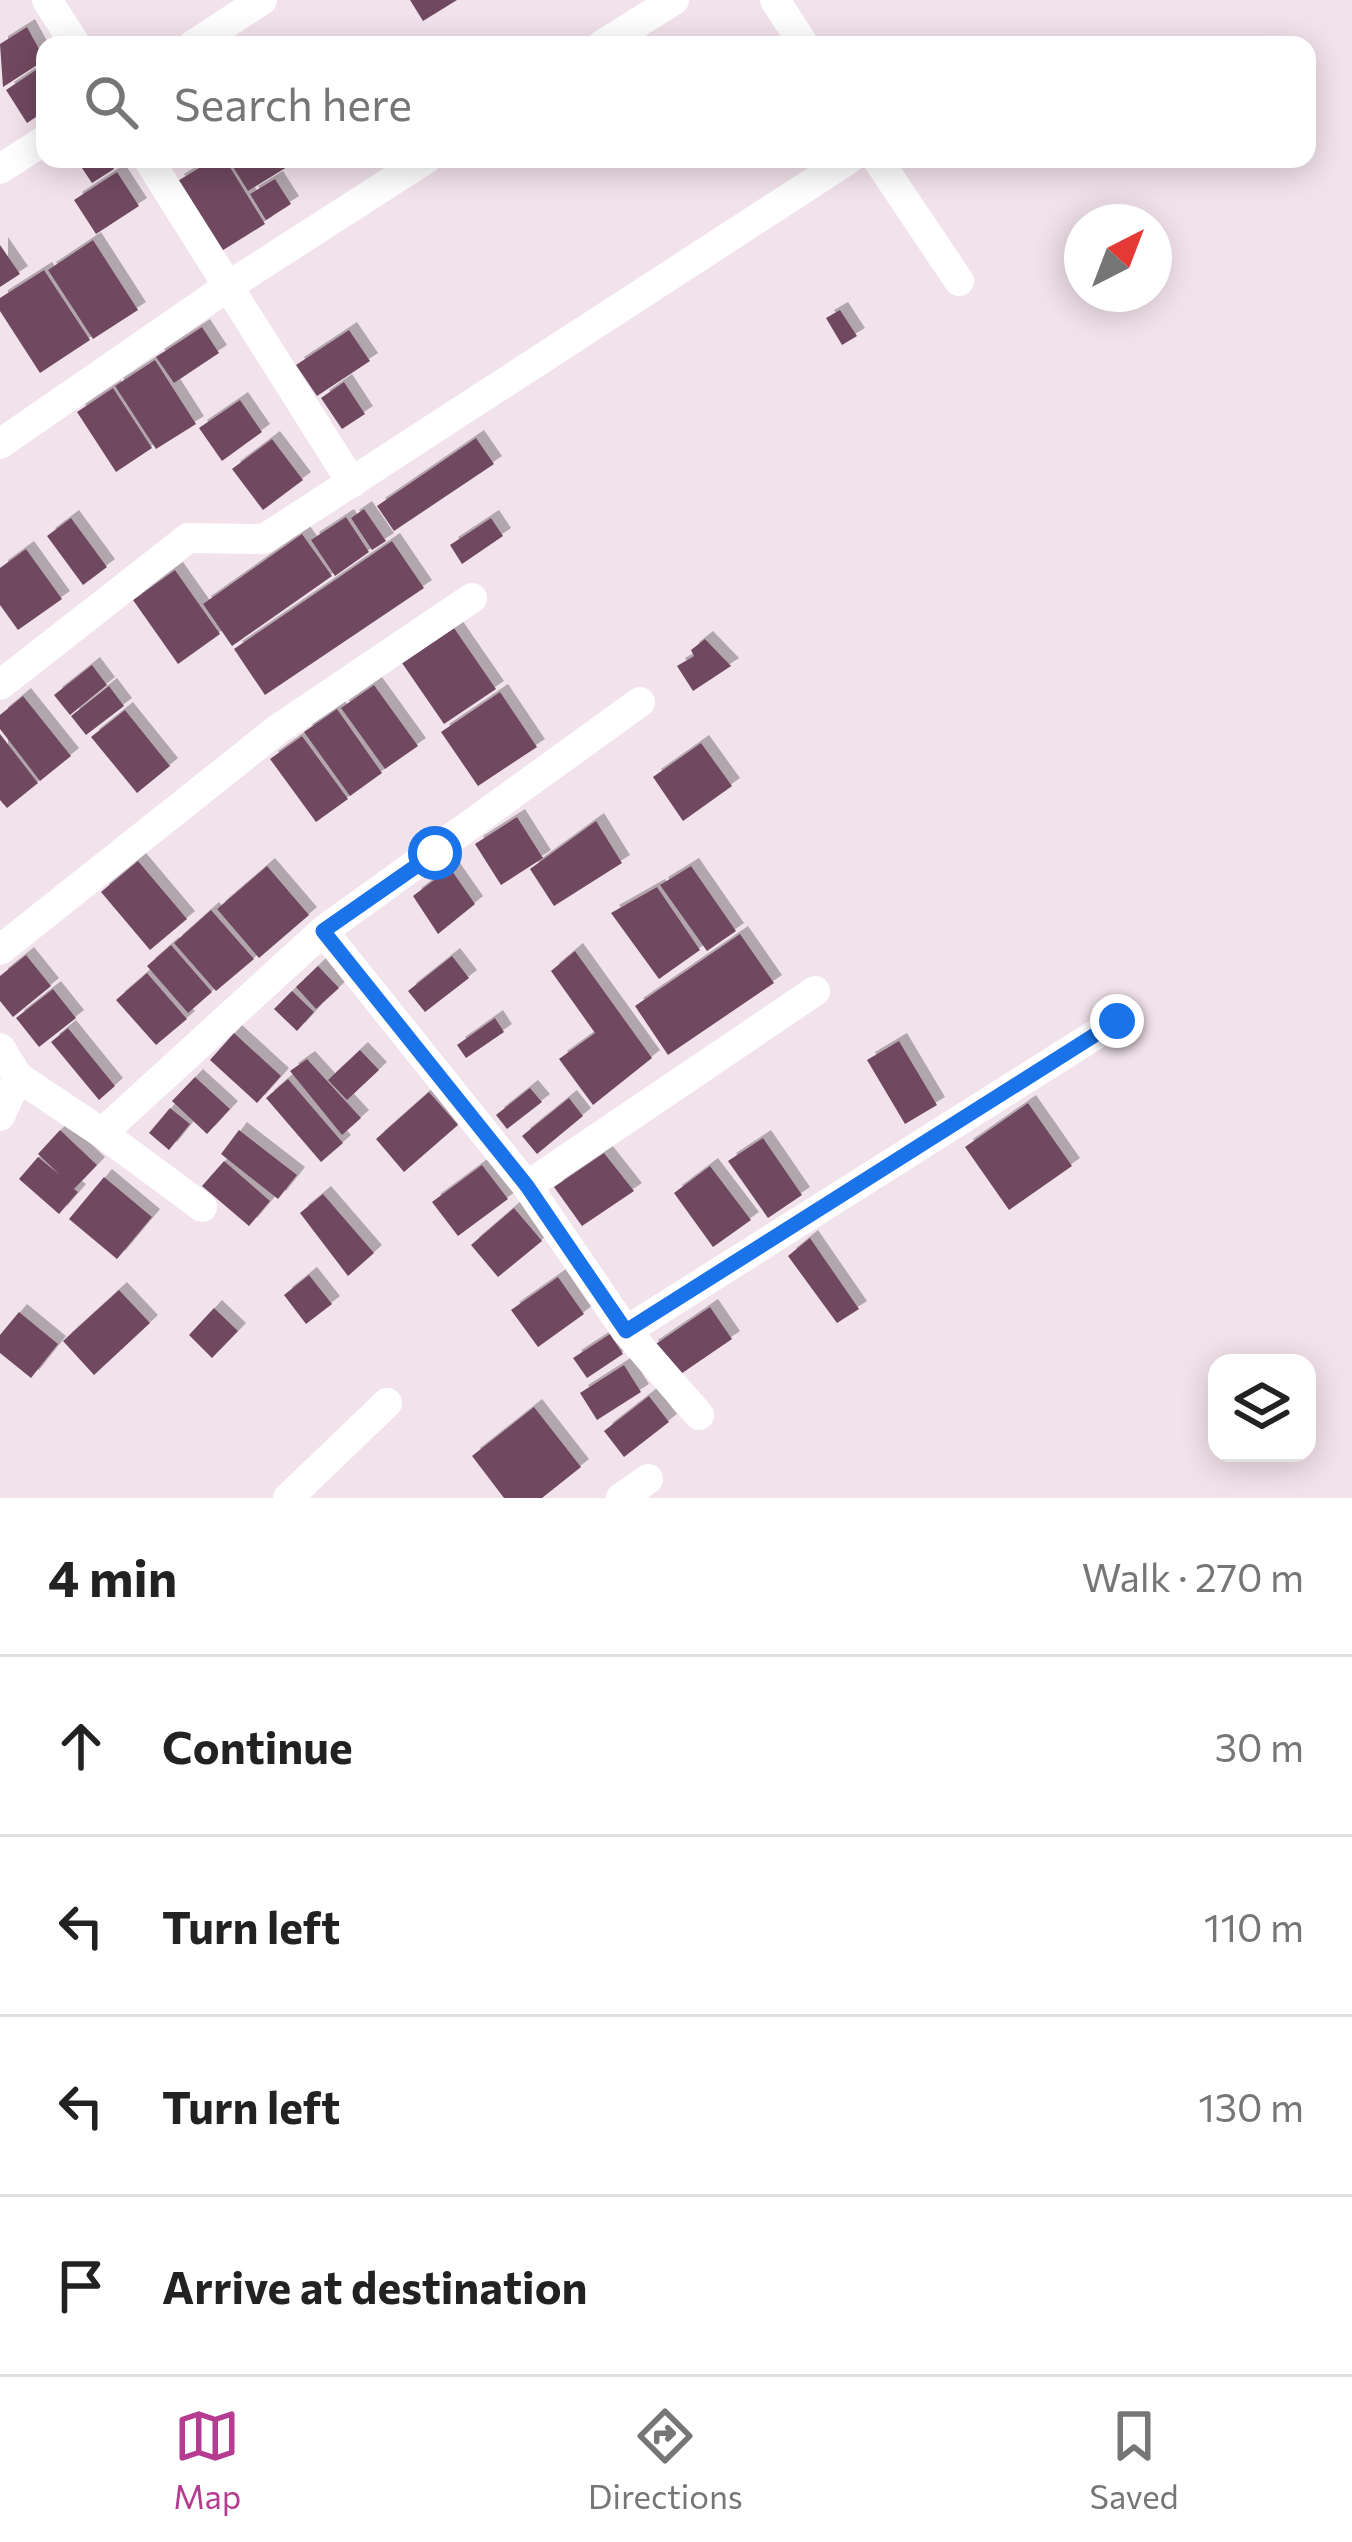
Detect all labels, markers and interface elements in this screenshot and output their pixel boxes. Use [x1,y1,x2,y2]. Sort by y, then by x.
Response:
search box [36,36,1316,168]
icon: search [78,69,144,135]
text: Search here [174,75,412,130]
north arrow [1064,204,1172,312]
route start [408,826,462,880]
route end [1090,994,1144,1048]
map controls [1208,1354,1316,1462]
button: layers [1208,1354,1316,1462]
text: 4 min [48,1545,177,1608]
text: Walk · 270 m [1082,1552,1304,1600]
icon: ahead [48,1713,114,1779]
text: Continue [162,1718,353,1773]
text: 30 m [1215,1722,1304,1770]
icon: left [48,1893,114,1959]
text: Turn left [162,1898,340,1953]
text: 110 m [1204,1902,1304,1950]
icon: left [48,2073,114,2139]
text: Turn left [162,2078,340,2133]
text: 130 m [1198,2082,1304,2130]
icon: arrive [48,2253,114,2319]
text: Arrive at destination [162,2258,588,2313]
tab: Map [173,2403,241,2516]
tab: Directions [588,2403,743,2516]
tab: Saved [1090,2403,1179,2516]

